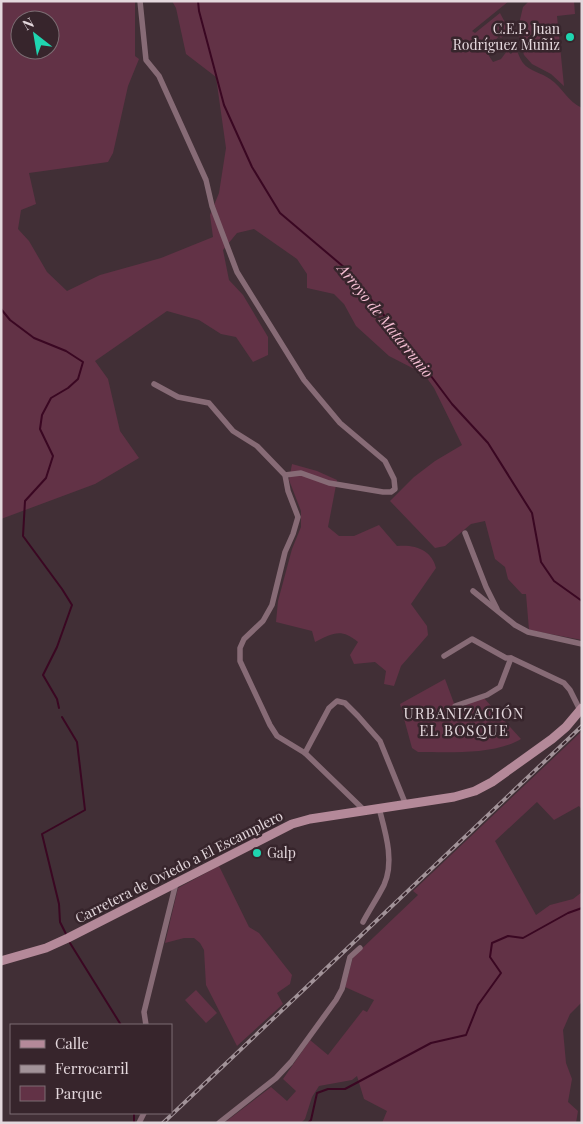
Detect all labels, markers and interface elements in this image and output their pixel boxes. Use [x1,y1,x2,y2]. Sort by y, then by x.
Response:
north arrow [10,10,60,60]
text: N [19,13,37,34]
place label: C.E.P. Juan Rodríguez Muñiz [453,19,561,54]
marker: C.E.P. Juan Rodríguez Muñiz [564,31,576,43]
water label: Arroyo de Matarrunio [332,258,438,382]
district label: URBANIZACIÓN EL BOSQUE [403,703,525,740]
street label: Carretera de Oviedo a El Escamplero [72,806,286,927]
place label: Galp [267,843,296,862]
marker: Galp [251,847,263,859]
legend [10,1024,172,1114]
text: Calle [55,1033,89,1053]
text: Ferrocarril [55,1058,129,1078]
text: Parque [55,1083,102,1103]

